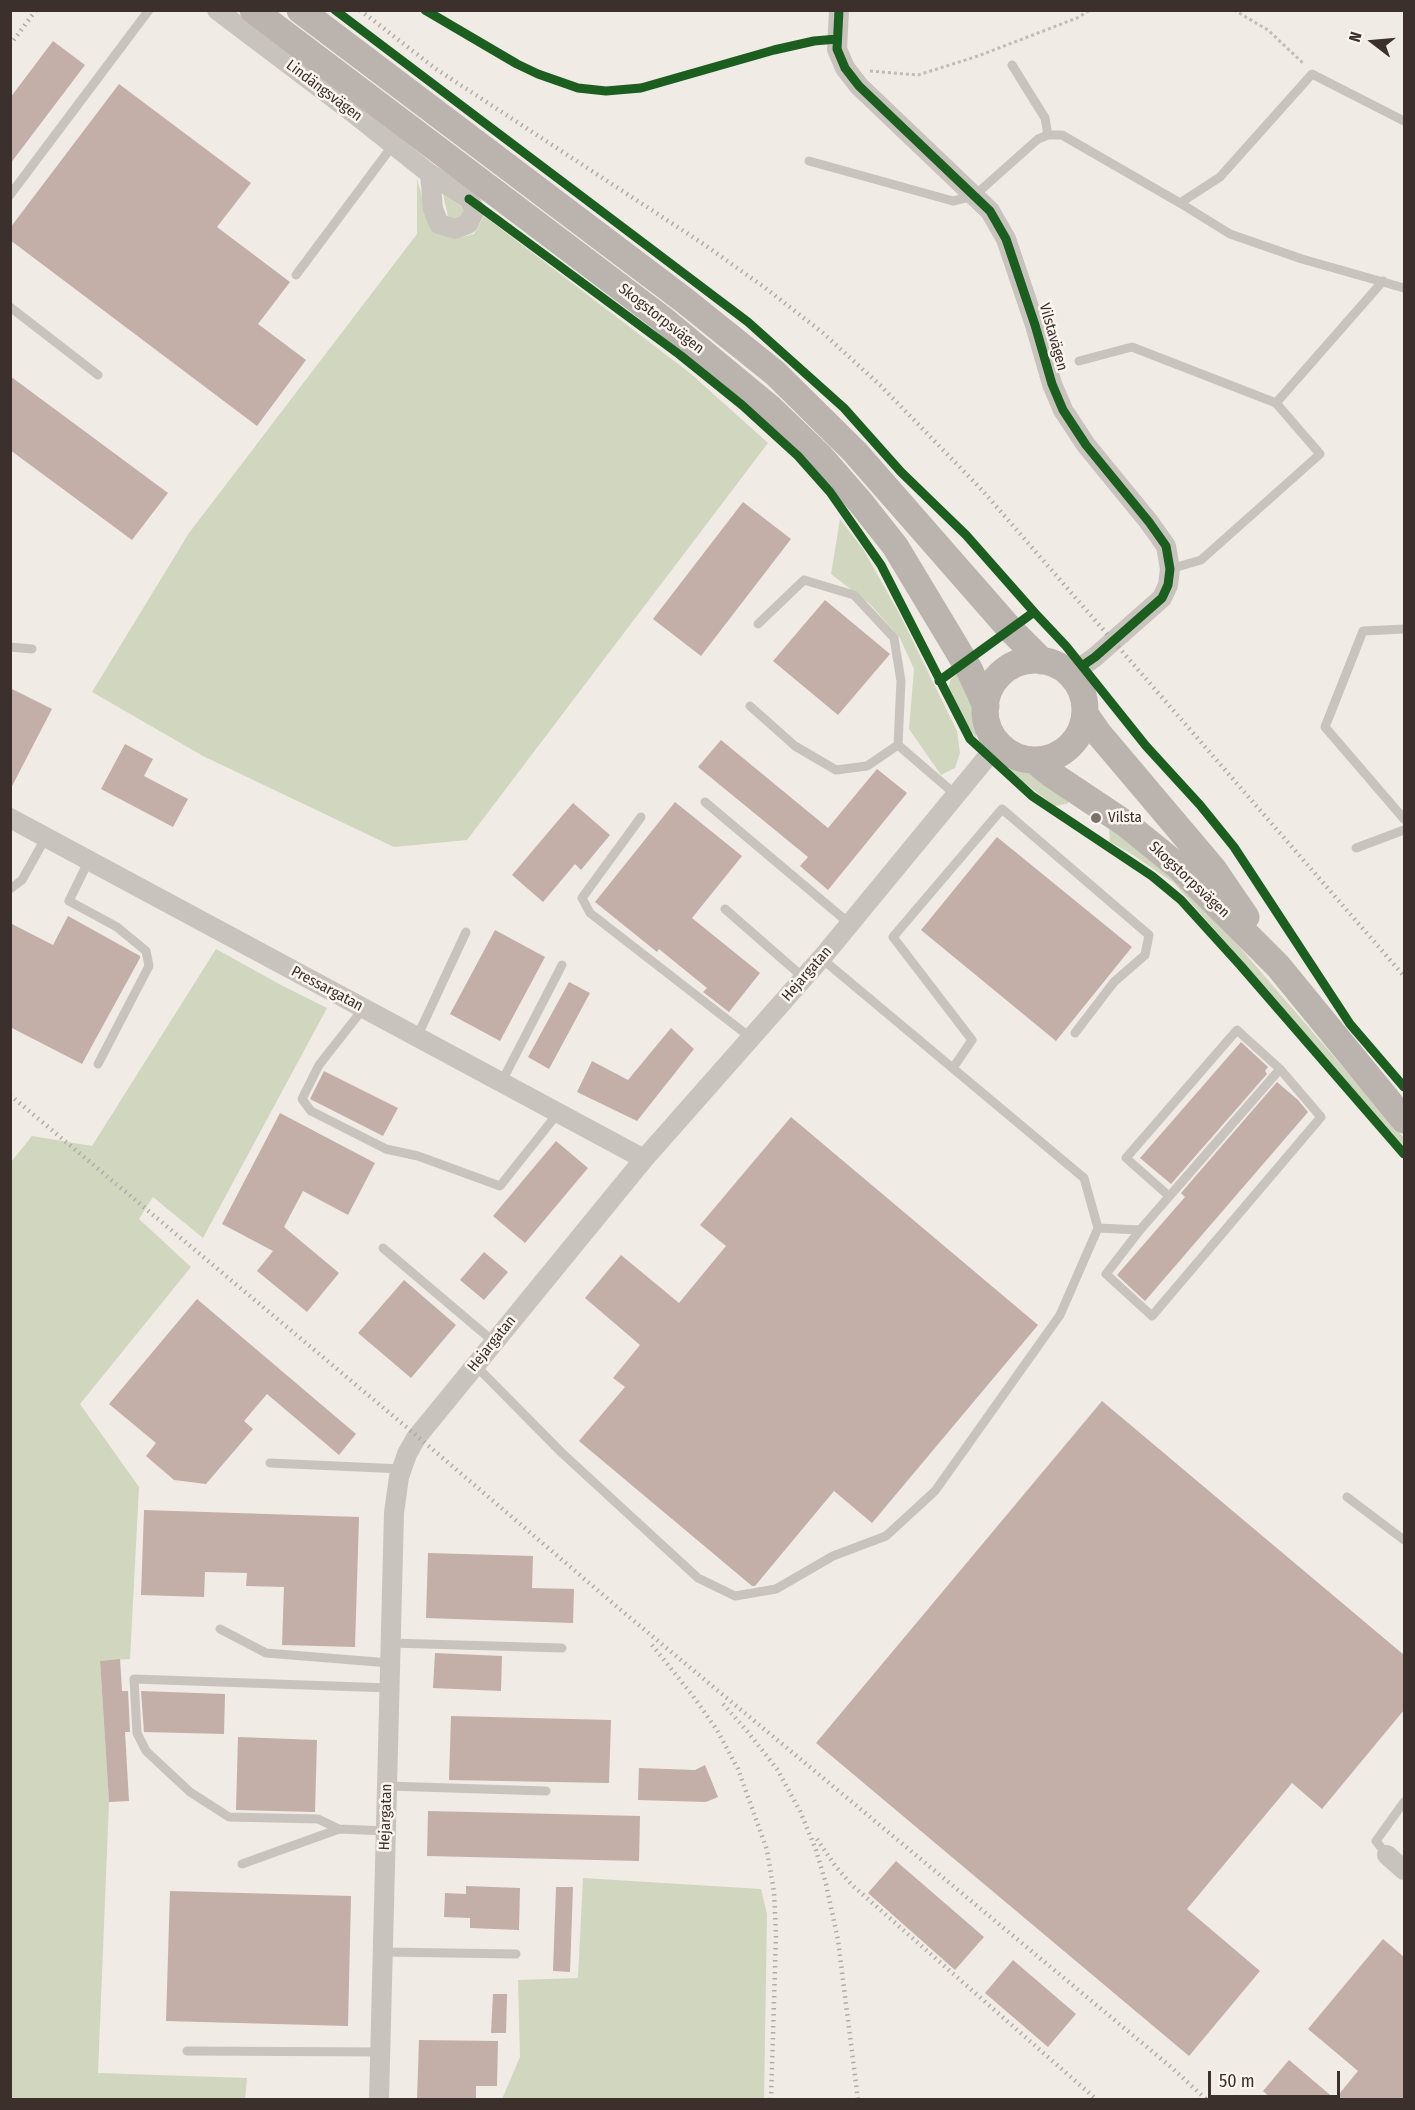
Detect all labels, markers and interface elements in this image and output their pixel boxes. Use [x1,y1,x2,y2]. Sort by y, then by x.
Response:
north arrow [1343,12,1403,72]
text: N [1345,30,1366,44]
street label: Lindängsvägen [282,57,366,125]
street label: Skogstorpsvägen [615,280,707,358]
street label: Vilstavägen [1035,301,1071,373]
place label: Vilsta [1108,809,1142,827]
marker: Vilsta [1089,811,1103,825]
street label: Skogstorpsvägen [1145,838,1233,922]
street label: Hejargatan [778,943,836,1005]
street label: Pressargatan [288,963,366,1015]
street label: Hejargatan [464,1312,520,1376]
street label: Hejargatan [376,1783,396,1851]
scale bar [1211,2059,1343,2097]
text: 50 m [1219,2070,1255,2092]

